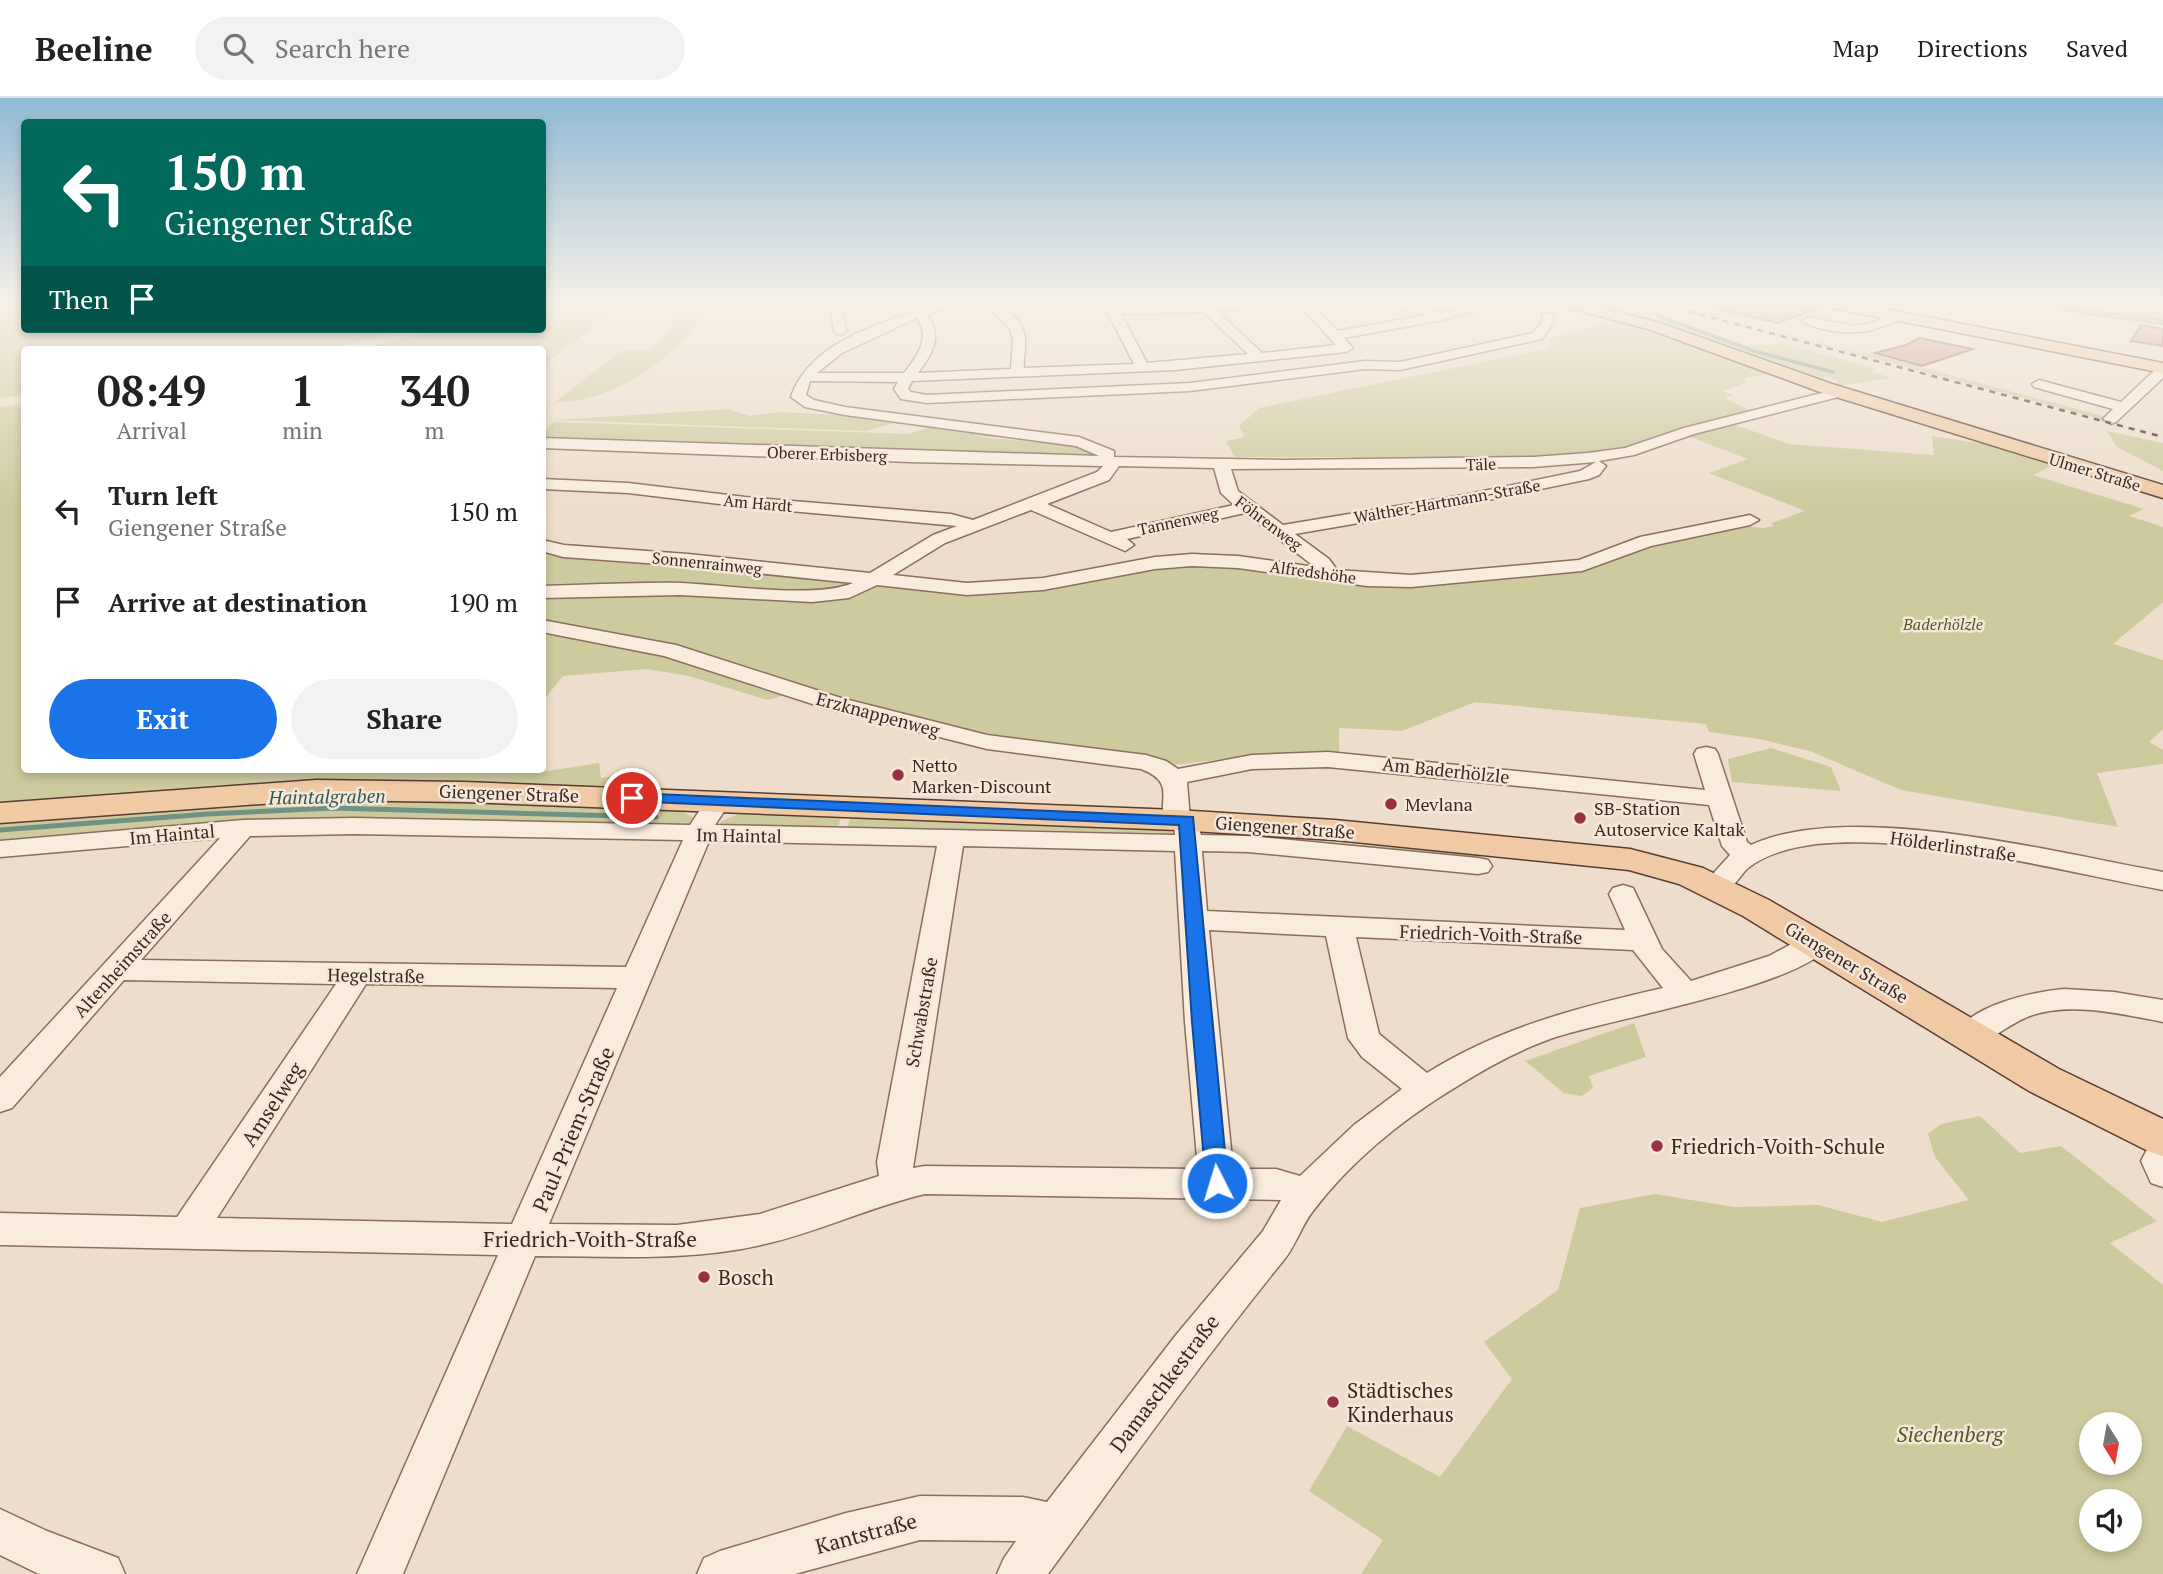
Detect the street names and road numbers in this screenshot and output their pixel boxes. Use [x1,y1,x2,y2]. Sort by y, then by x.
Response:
street label: Oberer Erbisberg [767,441,888,467]
street label: Ulmer Straße [2047,448,2143,496]
street label: Täle [1466,452,1496,476]
street label: Walther-Hartmann-Straße [1352,474,1542,528]
street label: Am Hardt [723,489,794,517]
street label: Föhrenweg [1231,491,1307,556]
street label: Tannenweg [1136,502,1221,540]
street label: Sonnenrainweg [651,546,764,580]
street label: Alfredshöhe [1268,555,1358,589]
street label: Erzknappenweg [814,686,943,742]
street label: Am Baderhölzle [1381,751,1511,789]
street label: Giengener Straße [439,779,579,807]
street label: Giengener Straße [1214,810,1356,844]
street label: Im Haintal [128,818,216,850]
street label: Im Haintal [696,822,782,848]
street label: Hölderlinstraße [1888,825,2018,867]
street label: Altenheimstraße [68,906,176,1022]
street label: Giengener Straße [1781,916,1913,1008]
street label: Friedrich-Voith-Straße [1399,919,1583,949]
street label: Schwabstraße [899,955,943,1069]
street label: Hegelstraße [327,962,425,988]
street label: Paul-Priem-Straße [526,1042,620,1216]
street label: Amselweg [234,1056,310,1152]
street label: Friedrich-Voith-Straße [483,1225,697,1253]
street label: Damaschkestraße [1103,1308,1225,1458]
street label: Kantstraße [812,1506,920,1560]

